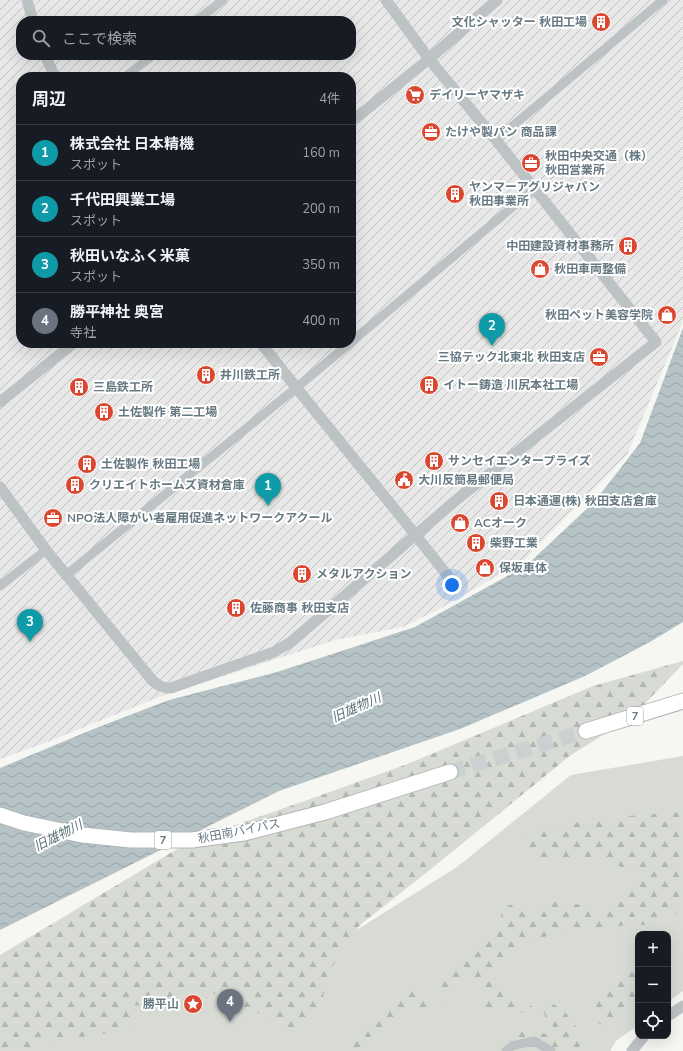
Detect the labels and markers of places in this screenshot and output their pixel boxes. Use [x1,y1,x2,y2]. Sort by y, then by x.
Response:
building icon: 文化シャッター 秋田工場 [590,11,612,33]
place label: 文化シャッター 秋田工場 [452,14,587,30]
supermarket icon: デイリーヤマザキ [404,84,426,106]
place label: デイリーヤマザキ [429,87,525,103]
office icon: たけや製パン 商品課 [420,121,442,143]
place label: たけや製パン 商品課 [445,124,557,140]
place label: 秋田中央交通（株） 秋田営業所 [545,148,653,178]
office icon: 秋田中央交通（株） 秋田営業所 [520,152,542,174]
place label: ヤンマーアグリジャパン 秋田事業所 [469,179,600,209]
building icon: ヤンマーアグリジャパン 秋田事業所 [444,183,466,205]
building icon: 中田建設資材事務所 [617,235,639,257]
place label: 中田建設資材事務所 [506,238,614,254]
shop icon: 秋田車両整備 [529,258,551,280]
place label: 秋田車両整備 [554,261,626,277]
shop icon: 秋田ペット美容学院 [656,304,678,326]
place label: 秋田ペット美容学院 [545,307,653,323]
pin: 2 [479,313,505,346]
office icon: 三協テック北東北 秋田支店 [588,346,610,368]
place label: 三協テック北東北 秋田支店 [438,349,585,365]
building icon: 井川鉄工所 [195,364,217,386]
place label: 井川鉄工所 [220,367,280,383]
building icon: イトー鋳造 川尻本社工場 [418,374,440,396]
building icon: 三島鉄工所 [68,376,90,398]
place label: イトー鋳造 川尻本社工場 [443,377,578,393]
place label: 三島鉄工所 [93,379,153,395]
building icon: 土佐製作 第二工場 [93,401,115,423]
place label: 土佐製作 第二工場 [118,404,217,420]
building icon: サンセイエンタープライズ [423,450,445,472]
building icon: 土佐製作 秋田工場 [76,453,98,475]
place label: サンセイエンタープライズ [448,453,591,469]
place label: 土佐製作 秋田工場 [101,456,200,472]
public building icon: 大川反簡易郵便局 [393,469,415,491]
place label: 大川反簡易郵便局 [418,472,514,488]
pin: 1 [255,473,281,506]
building icon: クリエイトホームズ資材倉庫 [64,474,86,496]
place label: クリエイトホームズ資材倉庫 [89,477,245,493]
building icon: 日本通運(株) 秋田支店倉庫 [488,490,510,512]
place label: 日本通運(株) 秋田支店倉庫 [513,493,657,509]
office icon: NPO法人障がい者雇用促進ネットワークアクール [42,507,64,529]
place label: NPO法人障がい者雇用促進ネットワークアクール [67,510,333,526]
shop icon: ACオーク [449,512,471,534]
place label: ACオーク [474,515,527,531]
building icon: 柴野工業 [465,532,487,554]
place label: 柴野工業 [490,535,538,551]
shop icon: 保坂車体 [474,557,496,579]
place label: 保坂車体 [499,560,547,576]
building icon: メタルアクション [291,563,313,585]
place label: メタルアクション [316,566,411,582]
building icon: 佐藤商事 秋田支店 [225,597,247,619]
place label: 佐藤商事 秋田支店 [250,600,349,616]
pin: 3 [17,609,43,642]
pin: 4 [217,989,243,1022]
place icon: 勝平山 [182,993,204,1015]
place label: 勝平山 [143,996,179,1012]

